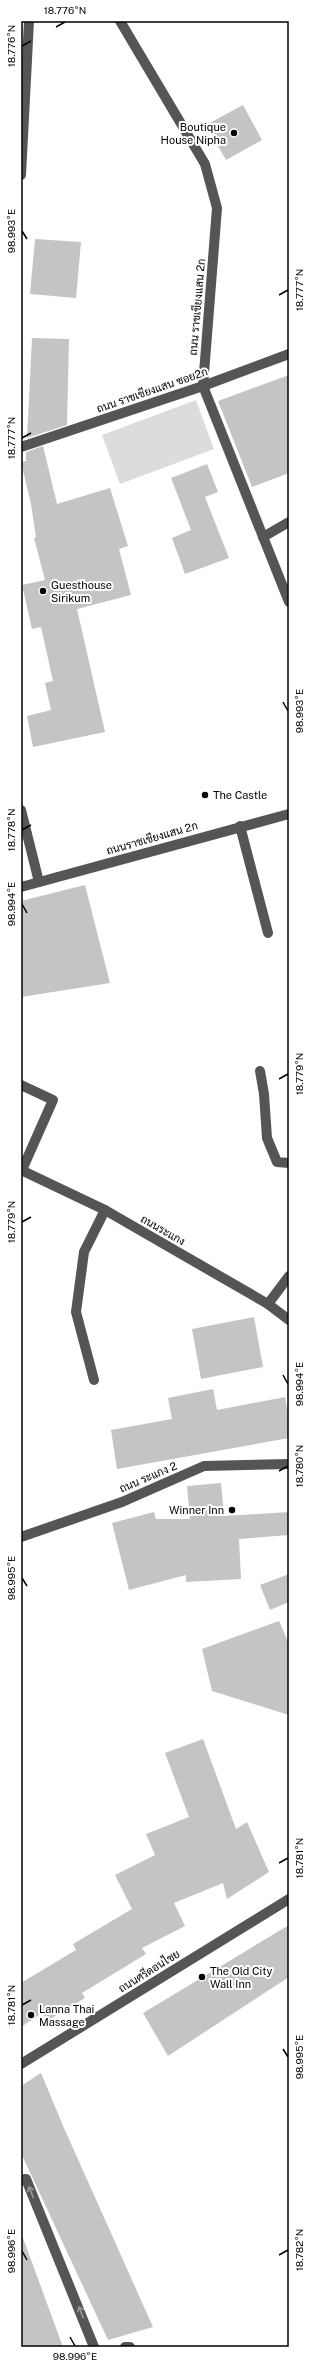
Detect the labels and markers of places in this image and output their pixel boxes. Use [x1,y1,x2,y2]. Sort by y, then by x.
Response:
place label: Boutique House Nipha [161,121,226,146]
marker: Boutique House Nipha [229,128,239,138]
place label: Guesthouse Sirikum [51,579,112,604]
marker: Guesthouse Sirikum [38,586,48,596]
place label: The Castle [213,789,267,801]
marker: The Castle [200,790,210,800]
place label: Winner Inn [169,1504,224,1516]
marker: Winner Inn [227,1505,237,1515]
place label: The Old City Wall Inn [210,1965,273,1990]
marker: The Old City Wall Inn [197,1972,207,1982]
place label: Lanna Thai Massage [39,2003,94,2028]
marker: Lanna Thai Massage [26,2010,36,2020]

